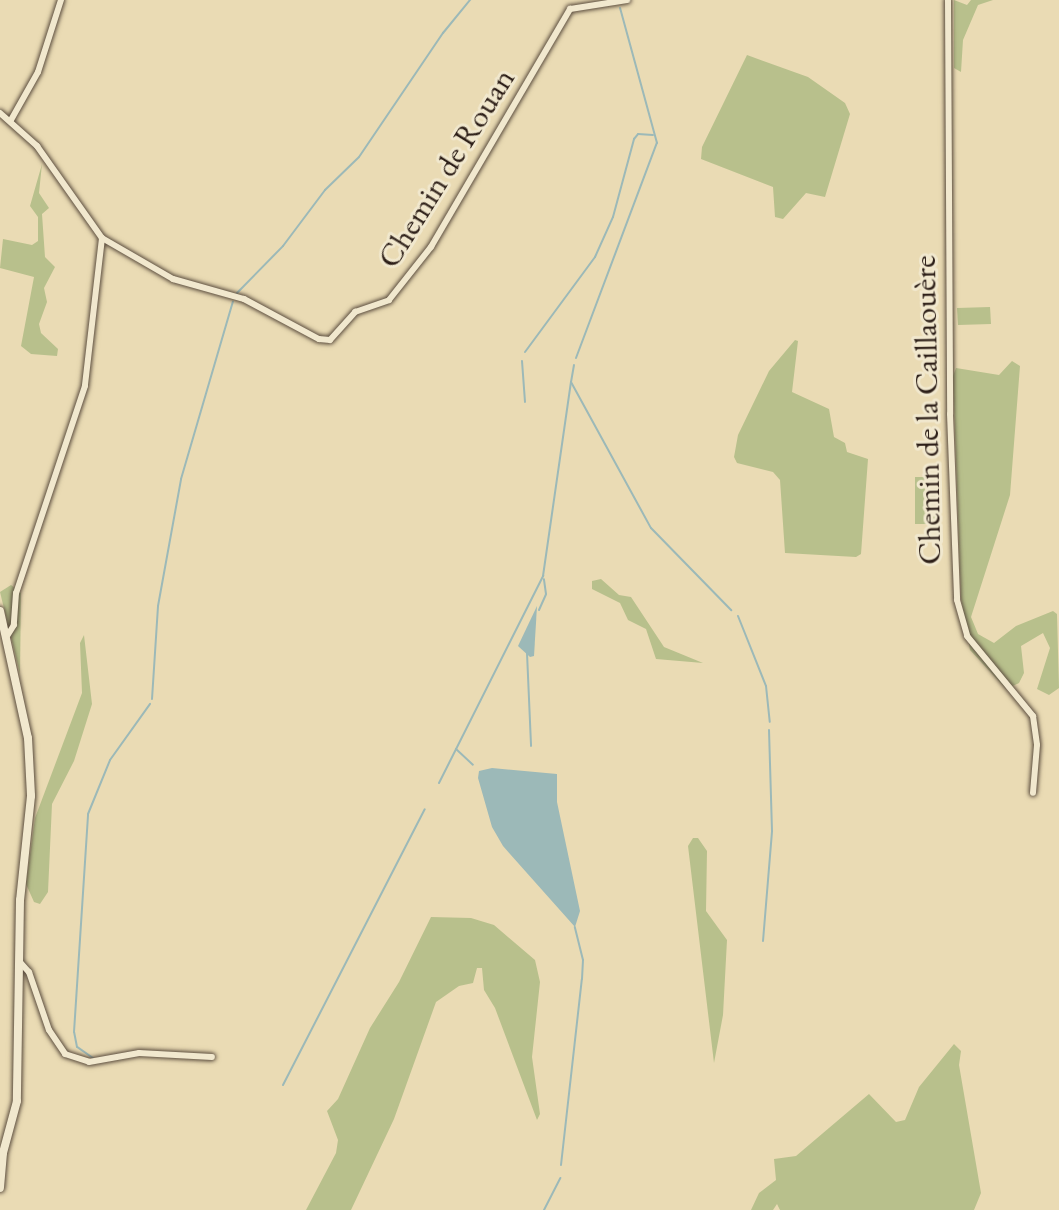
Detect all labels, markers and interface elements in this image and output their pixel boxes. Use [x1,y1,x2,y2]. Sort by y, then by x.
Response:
street label: Chemin de Rouan [369,61,523,275]
street label: Chemin de la Caillaouère [905,255,949,565]

